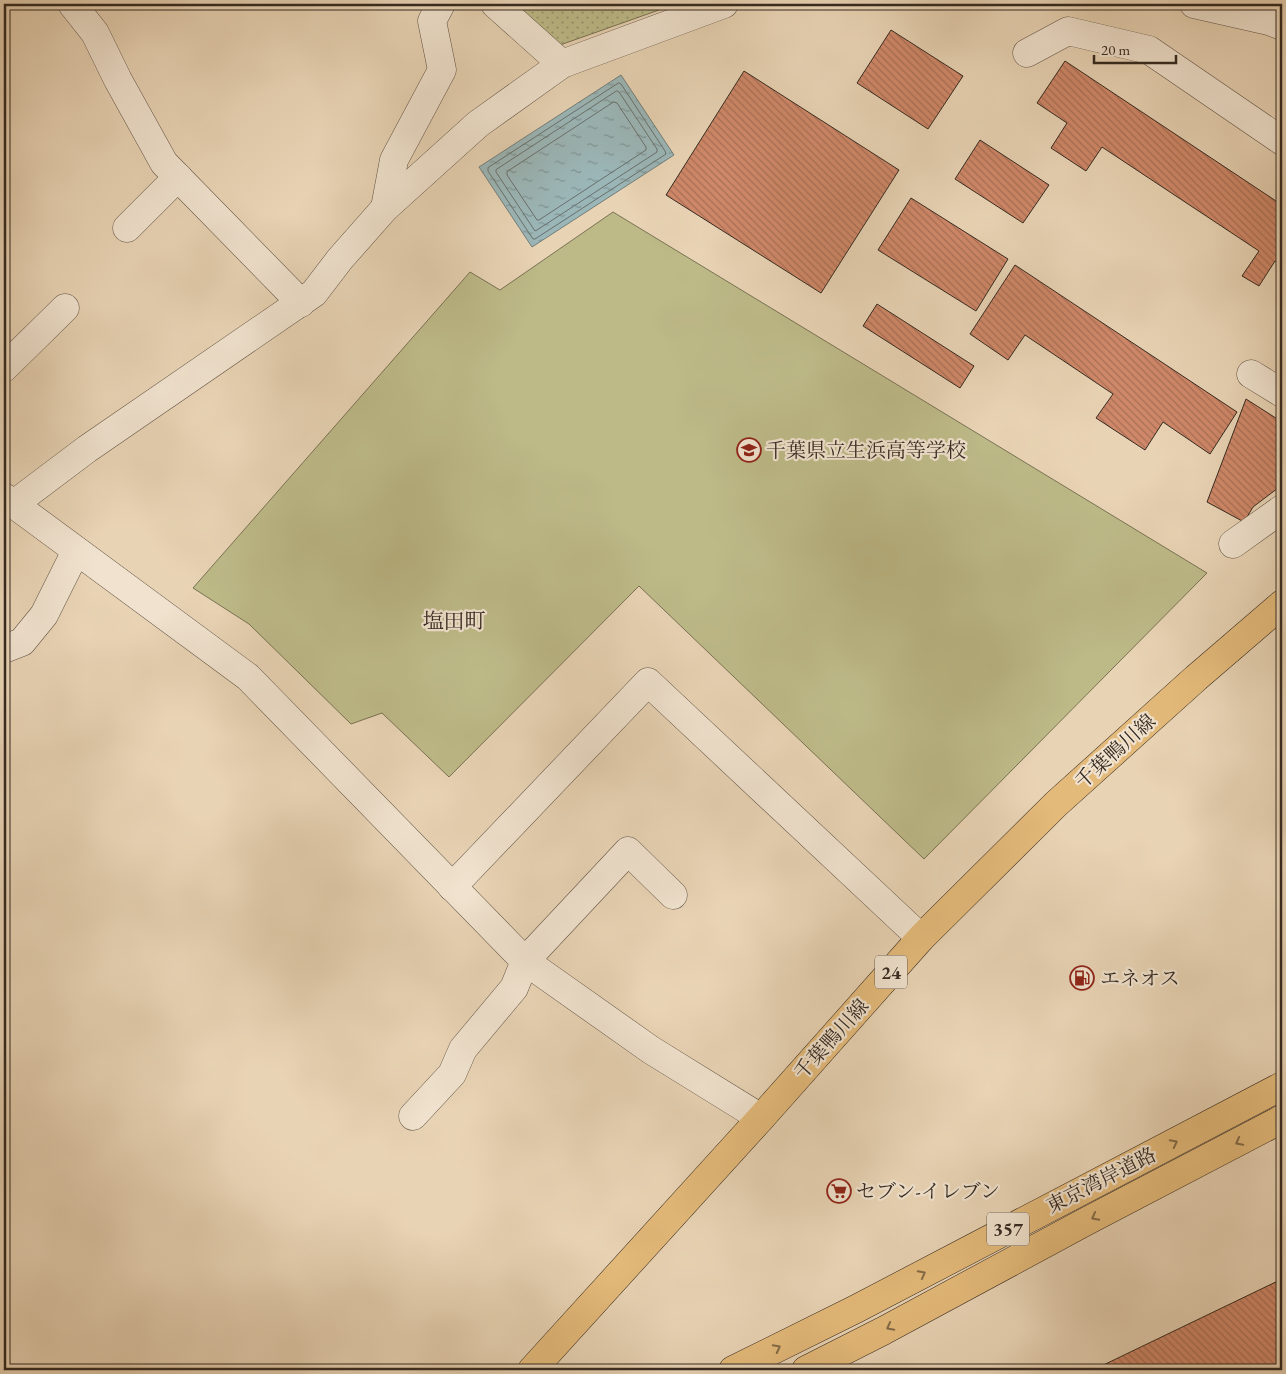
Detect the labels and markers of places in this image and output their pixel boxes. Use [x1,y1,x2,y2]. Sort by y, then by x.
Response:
school or university icon: 千葉県立生浜高等学校 [736,437,762,463]
place label: 千葉県立生浜高等学校 [766,437,966,463]
fuel station icon: エネオス [1069,965,1095,991]
place label: エネオス [1100,965,1180,991]
supermarket icon: セブン-イレブン [826,1178,852,1204]
place label: セブン-イレブン [856,1178,1000,1204]

